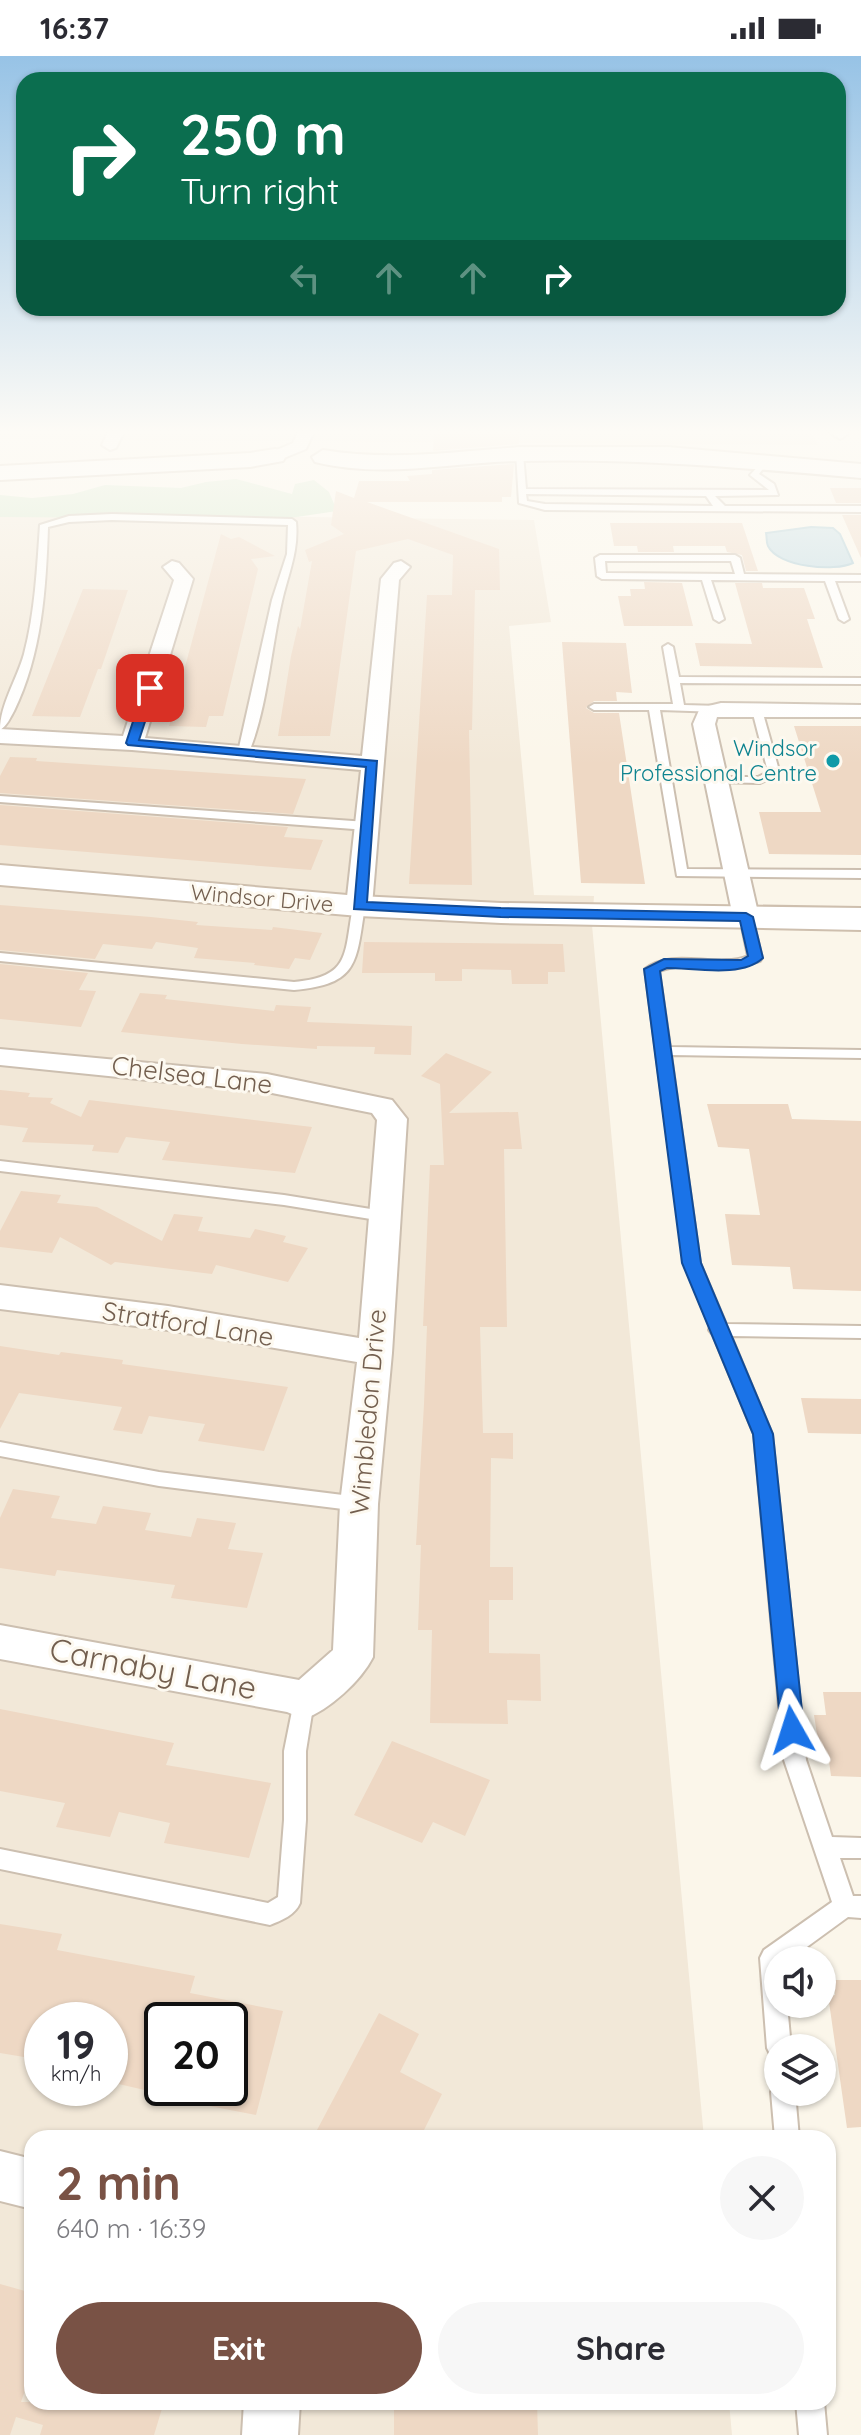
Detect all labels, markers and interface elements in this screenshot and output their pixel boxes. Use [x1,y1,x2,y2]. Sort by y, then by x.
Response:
text: 16:37 [40,9,109,47]
text: 250 m [180,99,346,169]
icon: right [48,104,152,208]
text: Turn right [180,168,339,213]
icon: left [283,256,327,300]
icon: ahead [367,256,411,300]
icon: ahead [451,256,495,300]
icon: right [535,256,579,300]
pin [116,654,184,722]
icon: arrive [128,666,172,710]
place label: Windsor Professional Centre [620,734,818,787]
marker: Windsor Professional Centre [824,752,842,770]
street label: Windsor Drive [190,878,334,918]
street label: Chelsea Lane [110,1048,274,1101]
street label: Stratford Lane [100,1294,276,1353]
street label: Wimbledon Drive [342,1308,393,1516]
street label: Carnaby Lane [46,1628,260,1708]
position arrow [750,1688,834,1772]
map controls [764,1946,836,2106]
button: sound [764,1946,836,2018]
speed limit sign: 20 [144,2002,248,2106]
text: 19 [57,2019,95,2069]
button: layers [764,2034,836,2106]
text: km/h [51,2061,101,2086]
text: 2 min [56,2152,181,2212]
button: close [720,2156,804,2240]
text: 640 m · 16:39 [56,2212,206,2245]
button: Exit [56,2302,422,2394]
button: Share [438,2302,804,2394]

